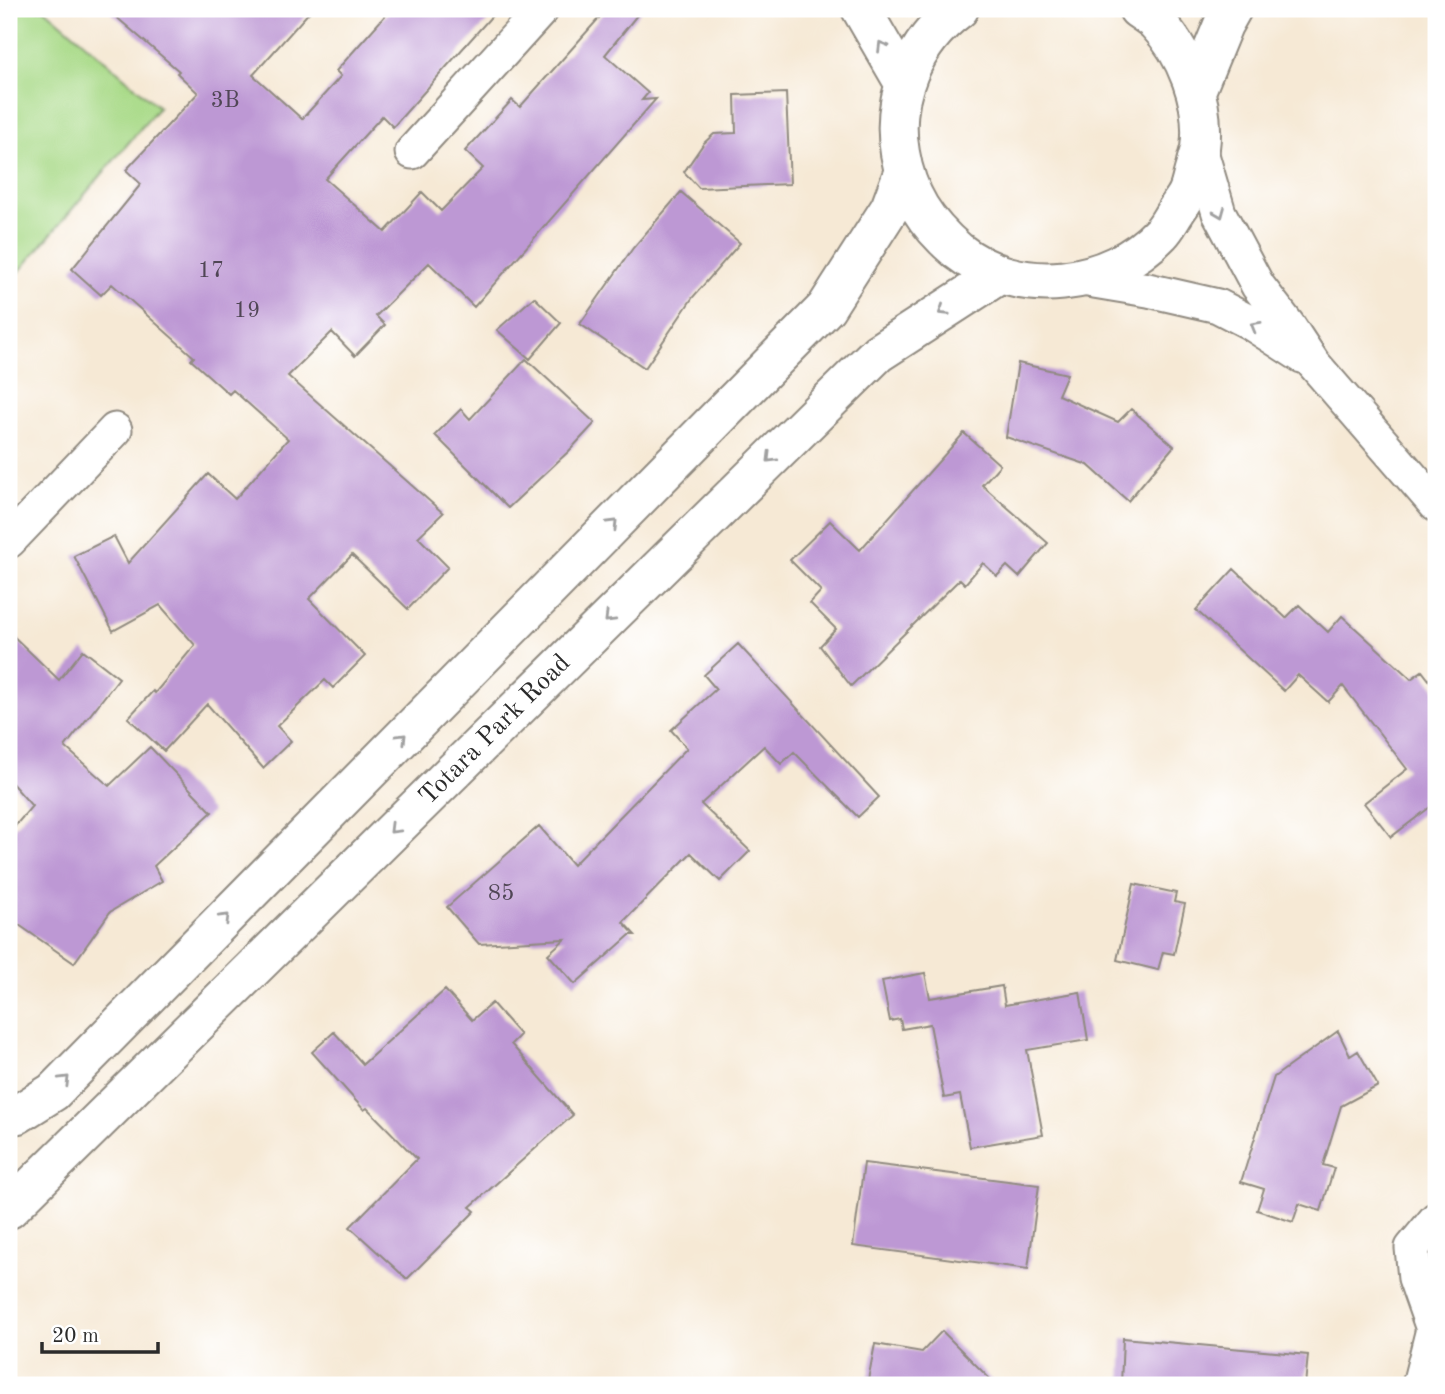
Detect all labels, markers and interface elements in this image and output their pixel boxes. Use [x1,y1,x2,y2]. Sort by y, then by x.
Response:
one-way arrow [878,40,891,53]
house number: 3B [210,89,240,112]
one-way arrow [1212,206,1226,218]
house number: 17 [198,259,224,282]
house number: 19 [234,299,260,322]
one-way arrow [937,303,950,316]
one-way arrow [1250,321,1263,334]
one-way arrow [766,450,779,463]
one-way arrow [605,520,617,532]
one-way arrow [604,609,617,622]
street label: Totara Park Road [415,650,575,810]
one-way arrow [393,734,406,747]
one-way arrow [390,821,402,833]
house number: 85 [488,882,514,905]
one-way arrow [217,914,229,926]
one-way arrow [57,1075,70,1088]
scale bar [42,1310,158,1354]
text: 20 m [52,1326,99,1347]

